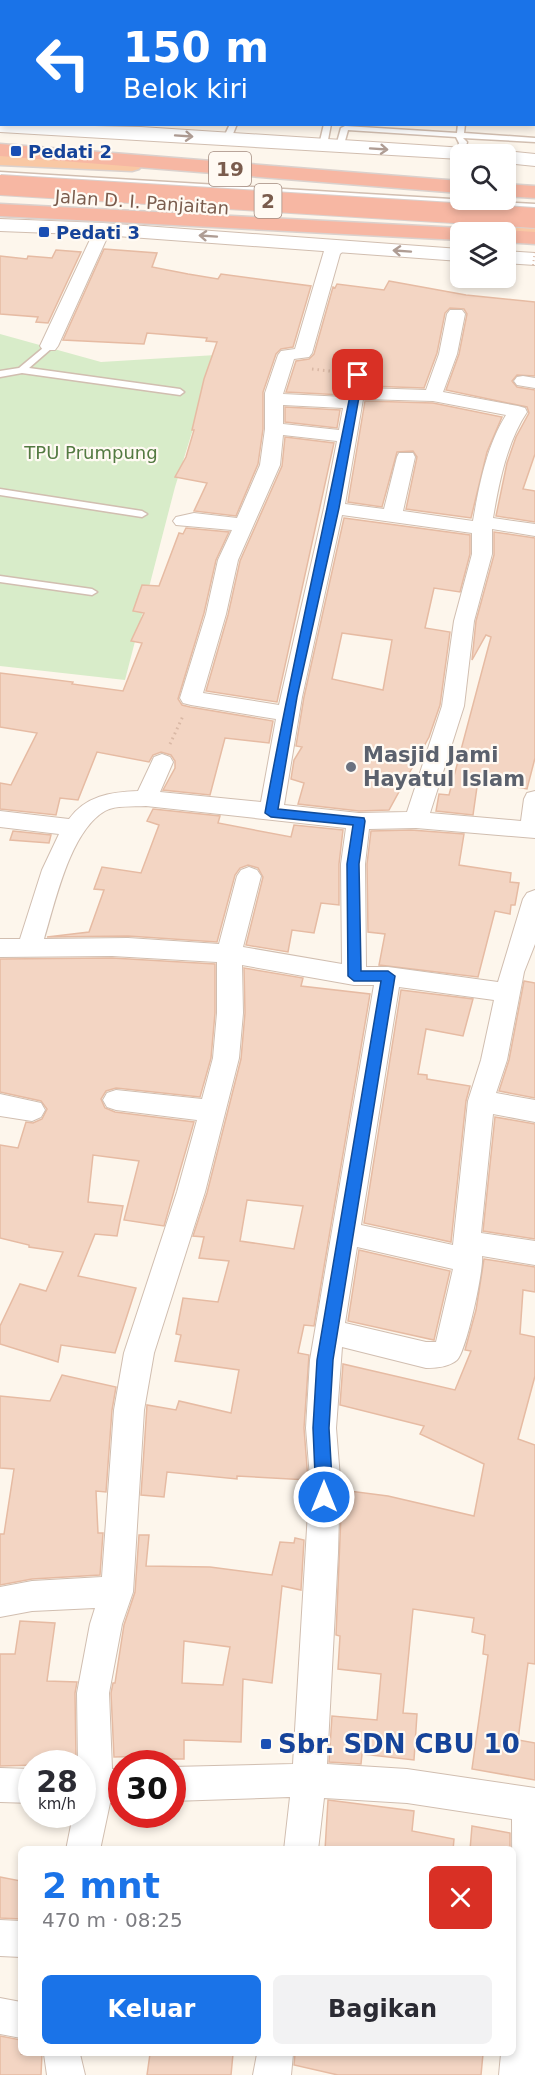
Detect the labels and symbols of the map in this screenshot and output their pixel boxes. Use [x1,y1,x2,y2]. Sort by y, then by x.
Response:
one-way arrow [174,131,194,142]
place label: Pedati 2 [28,141,112,162]
marker: Pedati 2 [9,144,23,158]
one-way arrow [368,144,388,155]
road number: 19 [209,152,251,186]
road number: 2 [254,184,282,218]
street label: Jalan D. I. Panjaitan [53,185,230,219]
place label: Pedati 3 [56,222,140,243]
marker: Pedati 3 [37,225,51,239]
one-way arrow [198,231,218,242]
one-way arrow [393,245,413,256]
pin [332,349,383,400]
park label: TPU Prumpung [23,442,158,463]
place label: Masjid Jami Hayatul Islam [363,743,525,791]
marker: Masjid Jami Hayatul Islam [344,760,358,774]
position arrow [292,1465,356,1529]
place label: Sbr. SDN CBU 10 [278,1729,520,1759]
marker: Sbr. SDN CBU 10 [259,1737,273,1751]
speed limit sign: 30 [108,1750,186,1828]

